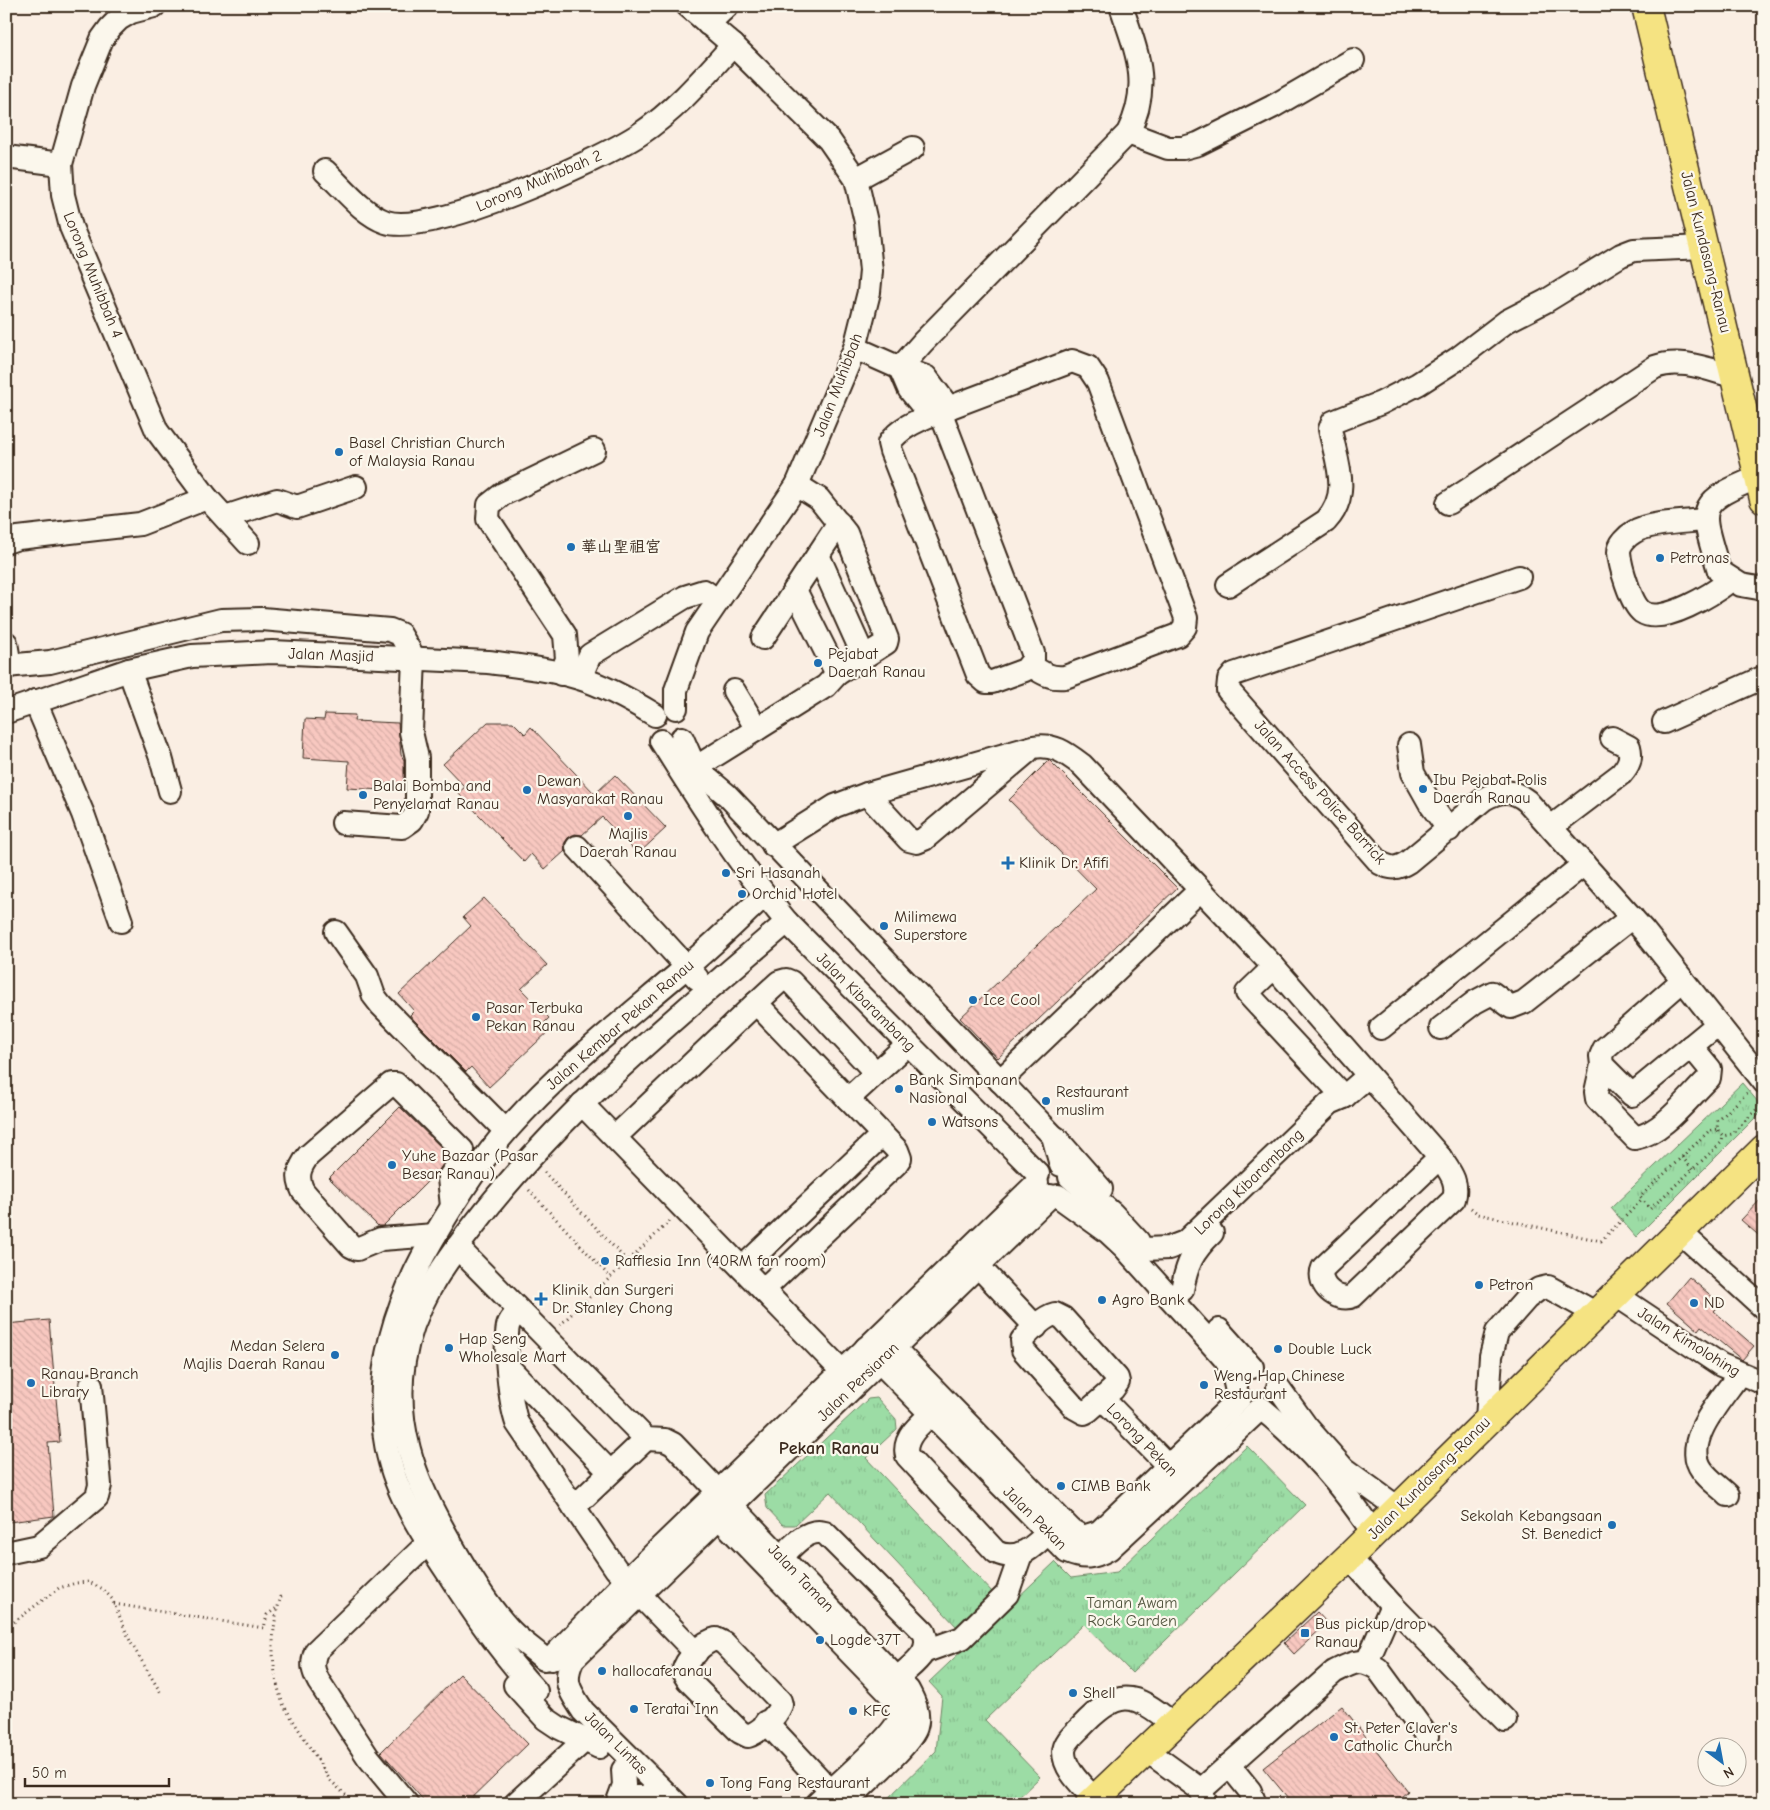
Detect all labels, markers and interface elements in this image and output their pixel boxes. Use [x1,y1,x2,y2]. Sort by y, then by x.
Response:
street label: Lorong Muhibbah 2 [473,146,605,216]
street label: Jalan Kundasang-Ranau [1677,169,1735,335]
street label: Lorong Muhibbah 4 [60,209,126,341]
street label: Jalan Muhibbah [810,331,866,439]
place label: Basel Christian Church of Malaysia Ranau [349,434,505,470]
marker: Basel Christian Church of Malaysia Ranau [333,446,345,458]
place label: 華山聖祖宮 [581,538,661,556]
marker: 華山聖祖宮 [565,541,577,553]
place label: Petronas [1670,549,1730,567]
marker: Petronas [1654,552,1666,564]
street label: Jalan Masjid [288,645,374,665]
place label: Pejabat Daerah Ranau [828,645,925,681]
marker: Pejabat Daerah Ranau [812,657,824,669]
street label: Jalan Access Police Barrick [1250,716,1390,868]
place label: Ibu Pejabat Polis Daerah Ranau [1433,771,1547,807]
place label: Dewan Masyarakat Ranau [537,772,663,808]
place label: Balai Bomba and Penyelamat Ranau [373,777,499,813]
marker: Ibu Pejabat Polis Daerah Ranau [1417,783,1429,795]
marker: Dewan Masyarakat Ranau [521,784,533,796]
marker: Balai Bomba and Penyelamat Ranau [357,789,369,801]
marker: Majlis Daerah Ranau [622,810,634,822]
place label: Majlis Daerah Ranau [579,825,677,861]
place label: Klinik Dr. Afifi [1019,854,1109,872]
marker: Klinik Dr. Afifi [1001,856,1015,870]
place label: Sri Hasanah [736,864,821,882]
marker: Sri Hasanah [720,867,732,879]
place label: Orchid Hotel [752,885,837,903]
marker: Orchid Hotel [736,888,748,900]
place label: Milimewa Superstore [894,908,967,944]
marker: Milimewa Superstore [878,920,890,932]
street label: Jalan Kibarambang [813,949,919,1055]
street label: Jalan Kembar Pekan Ranau [543,956,697,1094]
place label: Ice Cool [983,991,1041,1009]
marker: Ice Cool [967,994,979,1006]
place label: Pasar Terbuka Pekan Ranau [486,999,583,1035]
marker: Pasar Terbuka Pekan Ranau [470,1011,482,1023]
place label: Bank Simpanan Nasional [909,1071,1018,1107]
marker: Bank Simpanan Nasional [893,1083,905,1095]
place label: Restaurant muslim [1056,1083,1129,1119]
marker: Restaurant muslim [1040,1095,1052,1107]
place label: Watsons [942,1113,999,1131]
marker: Watsons [926,1116,938,1128]
street label: Lorong Kibarambang [1191,1125,1307,1239]
place label: Yuhe Bazaar (Pasar Besar Ranau) [402,1147,539,1183]
marker: Yuhe Bazaar (Pasar Besar Ranau) [386,1159,398,1171]
place label: Rafflesia Inn (40RM fan room) [615,1252,826,1270]
marker: Rafflesia Inn (40RM fan room) [599,1255,611,1267]
place label: Petron [1489,1276,1533,1294]
marker: Petron [1473,1279,1485,1291]
place label: Klinik dan Surgeri Dr. Stanley Chong [552,1281,674,1317]
place label: Agro Bank [1112,1291,1185,1309]
marker: Klinik dan Surgeri Dr. Stanley Chong [534,1292,548,1306]
marker: Agro Bank [1096,1294,1108,1306]
place label: ND [1704,1294,1725,1312]
marker: ND [1688,1297,1700,1309]
street label: Jalan Kimolohing [1634,1303,1744,1381]
place label: Hap Seng Wholesale Mart [459,1330,566,1366]
place label: Medan Selera Majlis Daerah Ranau [183,1337,325,1373]
street label: Jalan Persiaran [814,1339,902,1425]
place label: Double Luck [1288,1340,1372,1358]
marker: Hap Seng Wholesale Mart [443,1342,455,1354]
marker: Double Luck [1272,1343,1284,1355]
marker: Medan Selera Majlis Daerah Ranau [329,1349,341,1361]
place label: Ranau Branch Library [41,1365,139,1401]
place label: Weng Hap Chinese Restaurant [1214,1367,1345,1403]
marker: Ranau Branch Library [25,1377,37,1389]
marker: Weng Hap Chinese Restaurant [1198,1379,1210,1391]
street label: Lorong Pekan [1103,1400,1181,1480]
street label: Jalan Kundasang-Ranau [1364,1413,1494,1543]
district label: Pekan Ranau [779,1438,879,1459]
place label: CIMB Bank [1071,1477,1151,1495]
marker: CIMB Bank [1055,1480,1067,1492]
street label: Jalan Pekan [1000,1483,1070,1553]
place label: Sekolah Kebangsaan St. Benedict [1461,1507,1602,1543]
marker: Sekolah Kebangsaan St. Benedict [1606,1519,1618,1531]
street label: Jalan Taman [764,1540,838,1616]
park label: Taman Awam Rock Garden [1087,1594,1177,1630]
place label: Bus pickup/drop Ranau [1315,1615,1426,1651]
marker: Bus pickup/drop Ranau [1299,1627,1311,1639]
place label: Logde 37T [830,1631,901,1649]
marker: Logde 37T [814,1634,826,1646]
place label: hallocaferanau [612,1662,712,1680]
marker: hallocaferanau [596,1665,608,1677]
place label: Shell [1083,1684,1115,1702]
marker: Shell [1067,1687,1079,1699]
place label: Teratai Inn [644,1700,719,1718]
place label: KFC [863,1702,891,1720]
marker: Teratai Inn [628,1703,640,1715]
marker: KFC [847,1705,859,1717]
street label: Jalan Lintas [581,1708,651,1778]
place label: St. Peter Claver's Catholic Church [1344,1719,1458,1755]
marker: St. Peter Claver's Catholic Church [1328,1731,1340,1743]
north arrow [1698,1738,1748,1788]
scale bar [25,1755,169,1787]
text: N [1720,1763,1737,1782]
text: 50 m [32,1764,67,1782]
place label: Tong Fang Restaurant [720,1774,870,1792]
marker: Tong Fang Restaurant [704,1777,716,1789]

